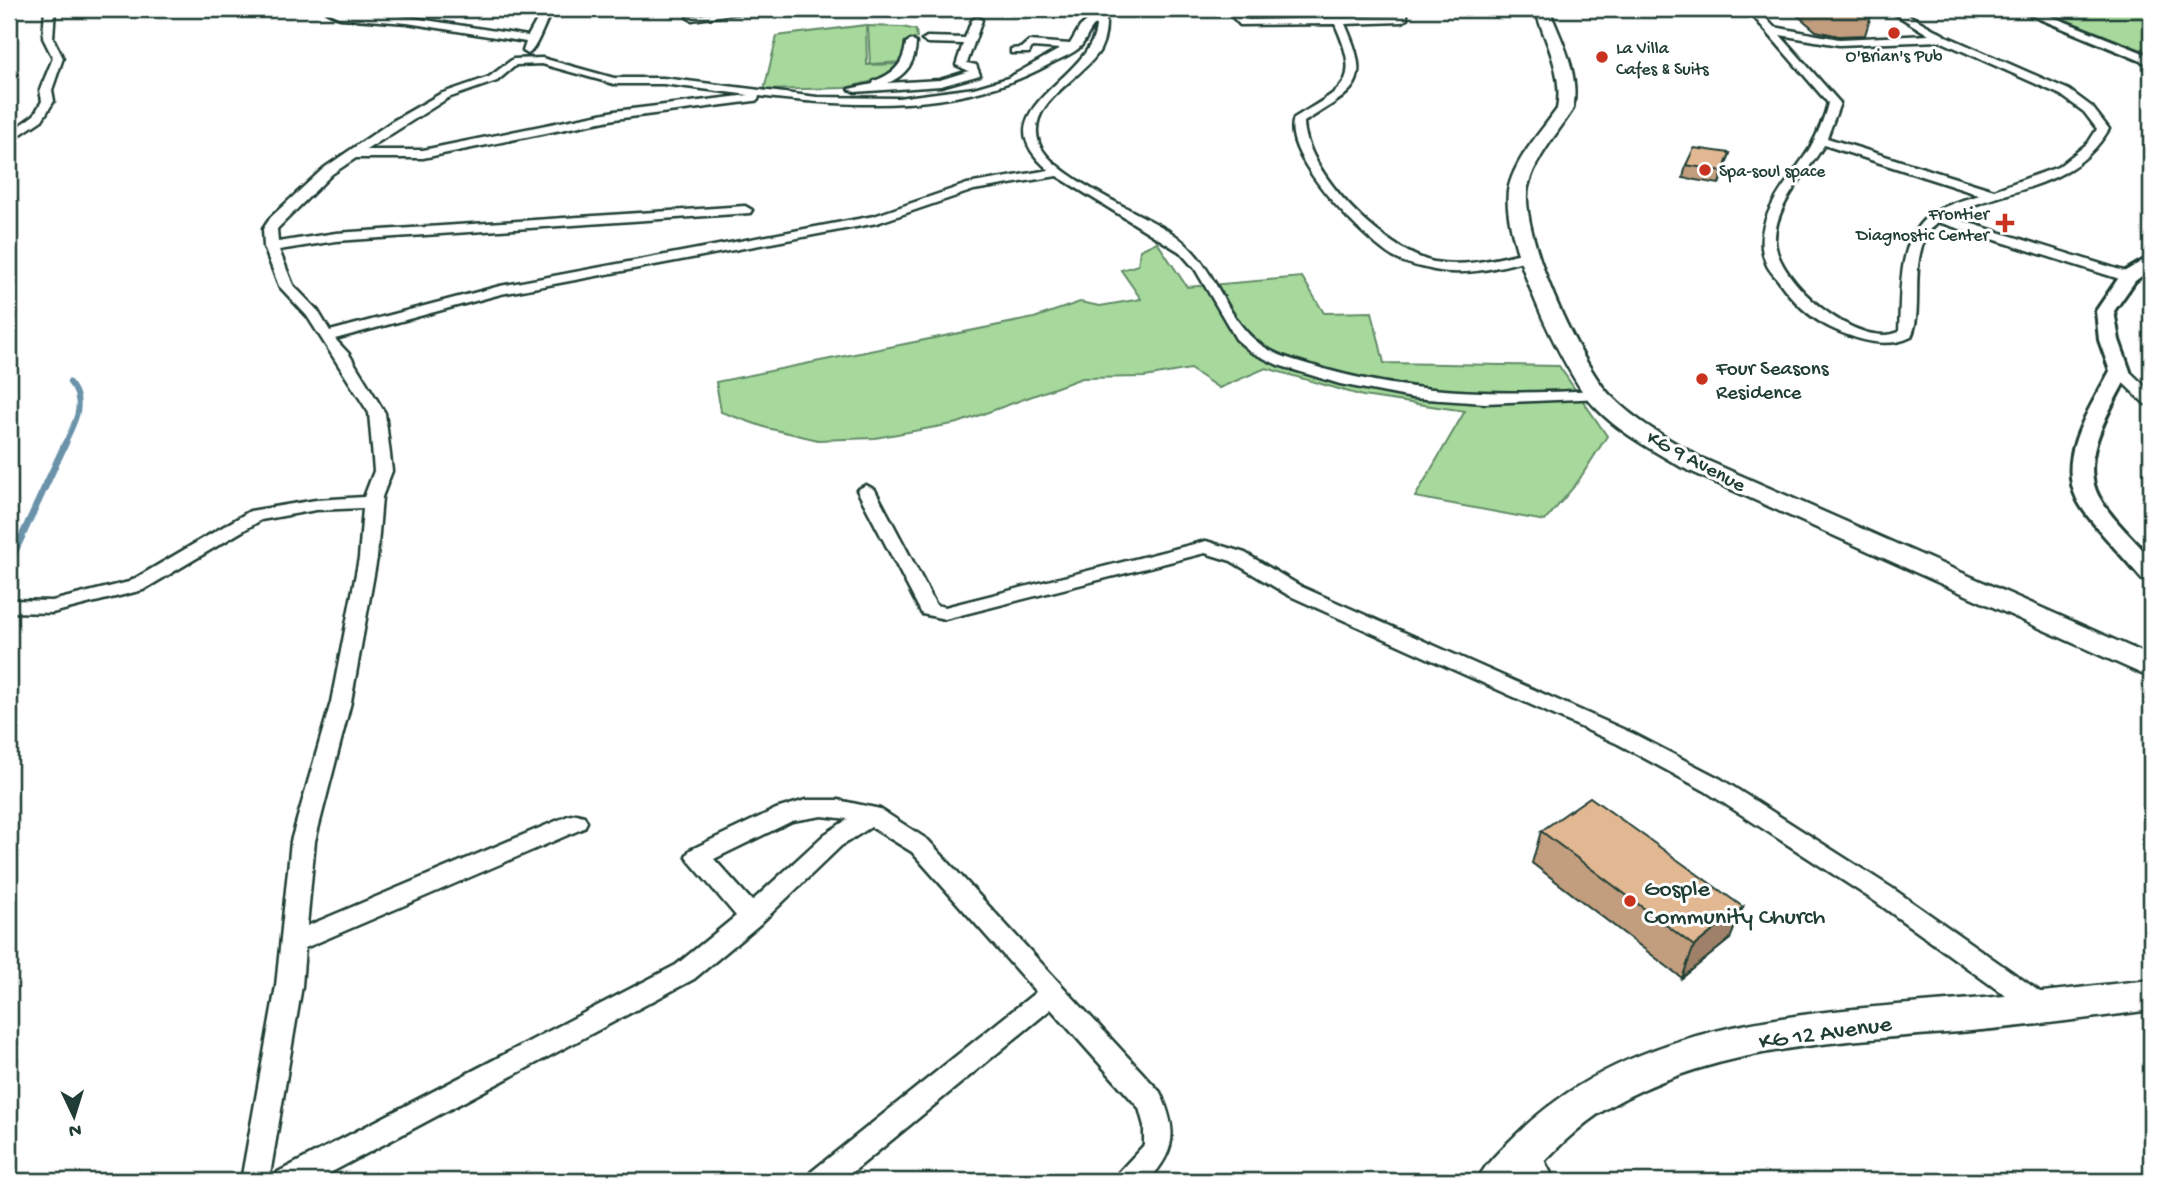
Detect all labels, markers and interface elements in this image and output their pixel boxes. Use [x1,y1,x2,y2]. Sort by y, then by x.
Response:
marker: O'Brian's Pub [1886,25,1902,41]
place label: La Villa Cafes & Suits [1616,39,1710,81]
place label: O'Brian's Pub [1846,47,1943,68]
marker: La Villa Cafes & Suits [1594,49,1610,65]
marker: Spa-soul space [1697,162,1713,178]
place label: Spa-soul space [1719,162,1826,183]
place label: Frontier Diagnostic Center [1855,205,1991,247]
marker: Frontier Diagnostic Center [1995,213,2015,233]
place label: Four Seasons Residence [1715,358,1830,407]
marker: Four Seasons Residence [1694,371,1710,387]
street label: KG 9 Avenue [1642,427,1750,500]
place label: Gosple Community Church [1644,876,1826,933]
marker: Gosple Community Church [1622,893,1638,909]
street label: KG 12 Avenue [1757,1011,1894,1058]
north arrow [38,1082,108,1152]
text: N [68,1118,82,1141]

